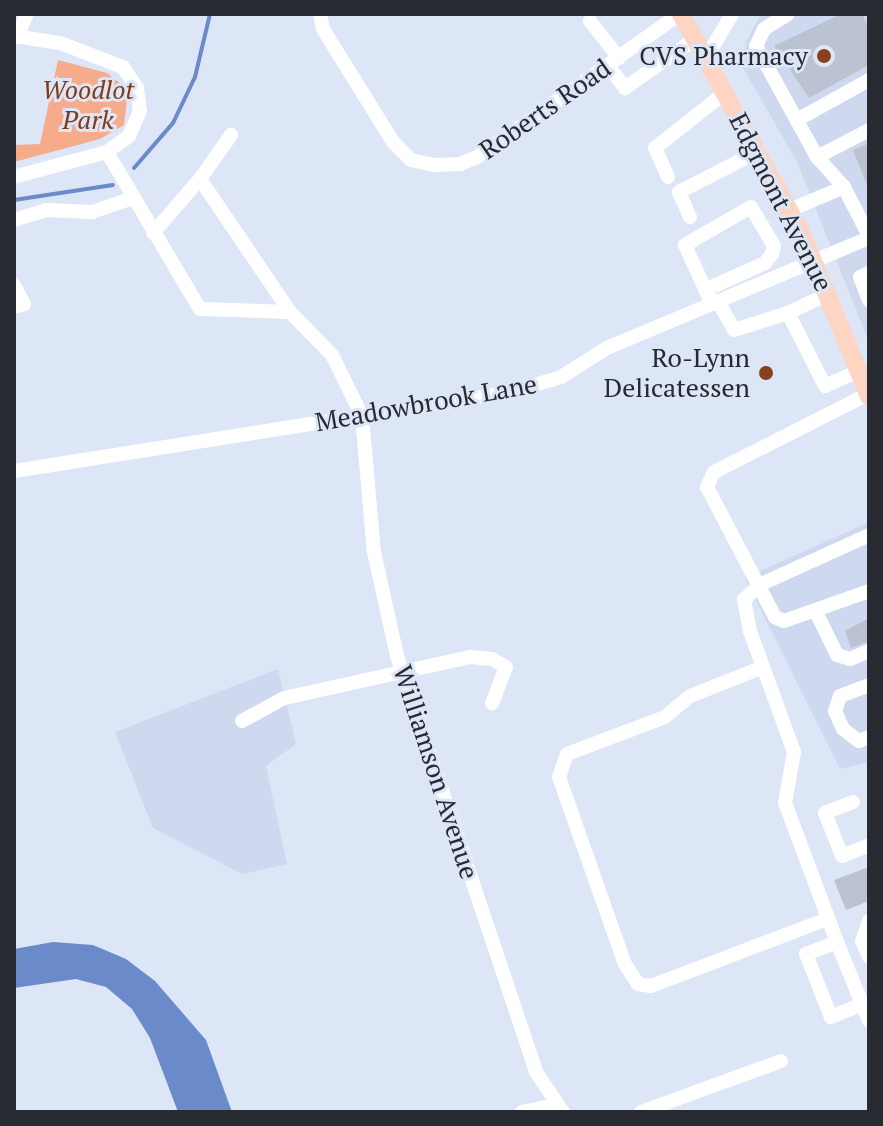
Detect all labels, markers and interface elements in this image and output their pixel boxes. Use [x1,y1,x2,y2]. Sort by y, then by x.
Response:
place label: CVS Pharmacy [639,40,808,72]
marker: CVS Pharmacy [815,47,833,65]
street label: Roberts Road [473,52,617,166]
park label: Woodlot Park [42,74,134,136]
street label: Edgmont Avenue [722,107,840,297]
place label: Ro-Lynn Delicatessen [604,342,750,404]
marker: Ro-Lynn Delicatessen [757,364,775,382]
street label: Meadowbrook Lane [313,368,539,438]
street label: Williamson Avenue [387,661,485,883]

